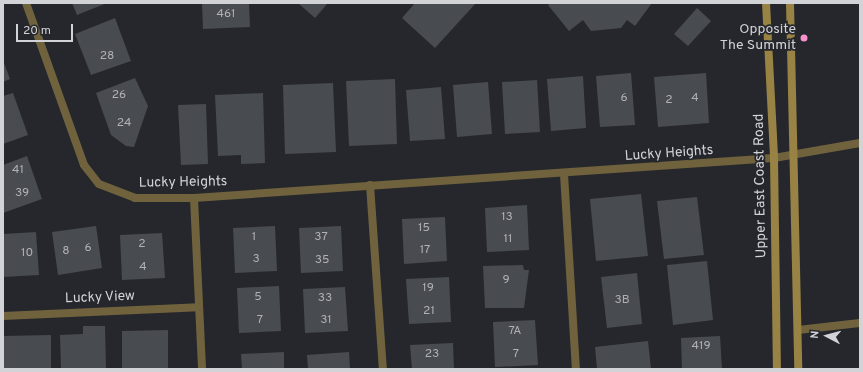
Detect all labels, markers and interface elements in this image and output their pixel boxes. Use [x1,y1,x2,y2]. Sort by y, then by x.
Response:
house number: 461 [216,8,236,22]
scale bar [18,16,75,42]
place label: Opposite The Summit [720,22,796,54]
text: 20 m [23,23,51,39]
marker: Opposite The Summit [799,33,809,43]
house number: 28 [100,50,114,64]
house number: 26 [112,89,126,103]
house number: 6 [620,92,628,106]
house number: 4 [691,92,699,106]
house number: 2 [665,94,673,108]
street label: Upper East Coast Road [751,114,771,258]
house number: 24 [117,117,131,131]
street label: Lucky Heights [624,143,714,165]
house number: 41 [12,164,24,178]
street label: Lucky Heights [138,174,228,192]
house number: 39 [15,187,29,201]
house number: 13 [501,211,513,225]
house number: 15 [418,222,430,236]
house number: 1 [252,231,256,245]
house number: 37 [314,231,328,245]
house number: 11 [504,233,512,247]
house number: 2 [138,238,146,252]
house number: 6 [84,242,92,256]
house number: 17 [420,244,430,258]
house number: 8 [62,245,70,259]
house number: 10 [21,247,33,261]
house number: 3 [252,253,260,267]
house number: 35 [315,254,329,268]
house number: 4 [139,261,147,275]
house number: 9 [502,274,510,288]
house number: 19 [422,282,434,296]
street label: Lucky View [64,288,136,308]
house number: 5 [254,291,262,305]
house number: 33 [318,292,332,306]
house number: 3B [614,294,630,308]
house number: 21 [423,305,435,319]
house number: 7 [257,314,263,328]
house number: 31 [320,314,332,328]
north arrow [807,316,847,356]
house number: 7A [508,325,522,339]
text: N [808,330,822,339]
house number: 419 [691,340,711,354]
house number: 23 [425,348,439,362]
house number: 7 [513,348,519,362]

